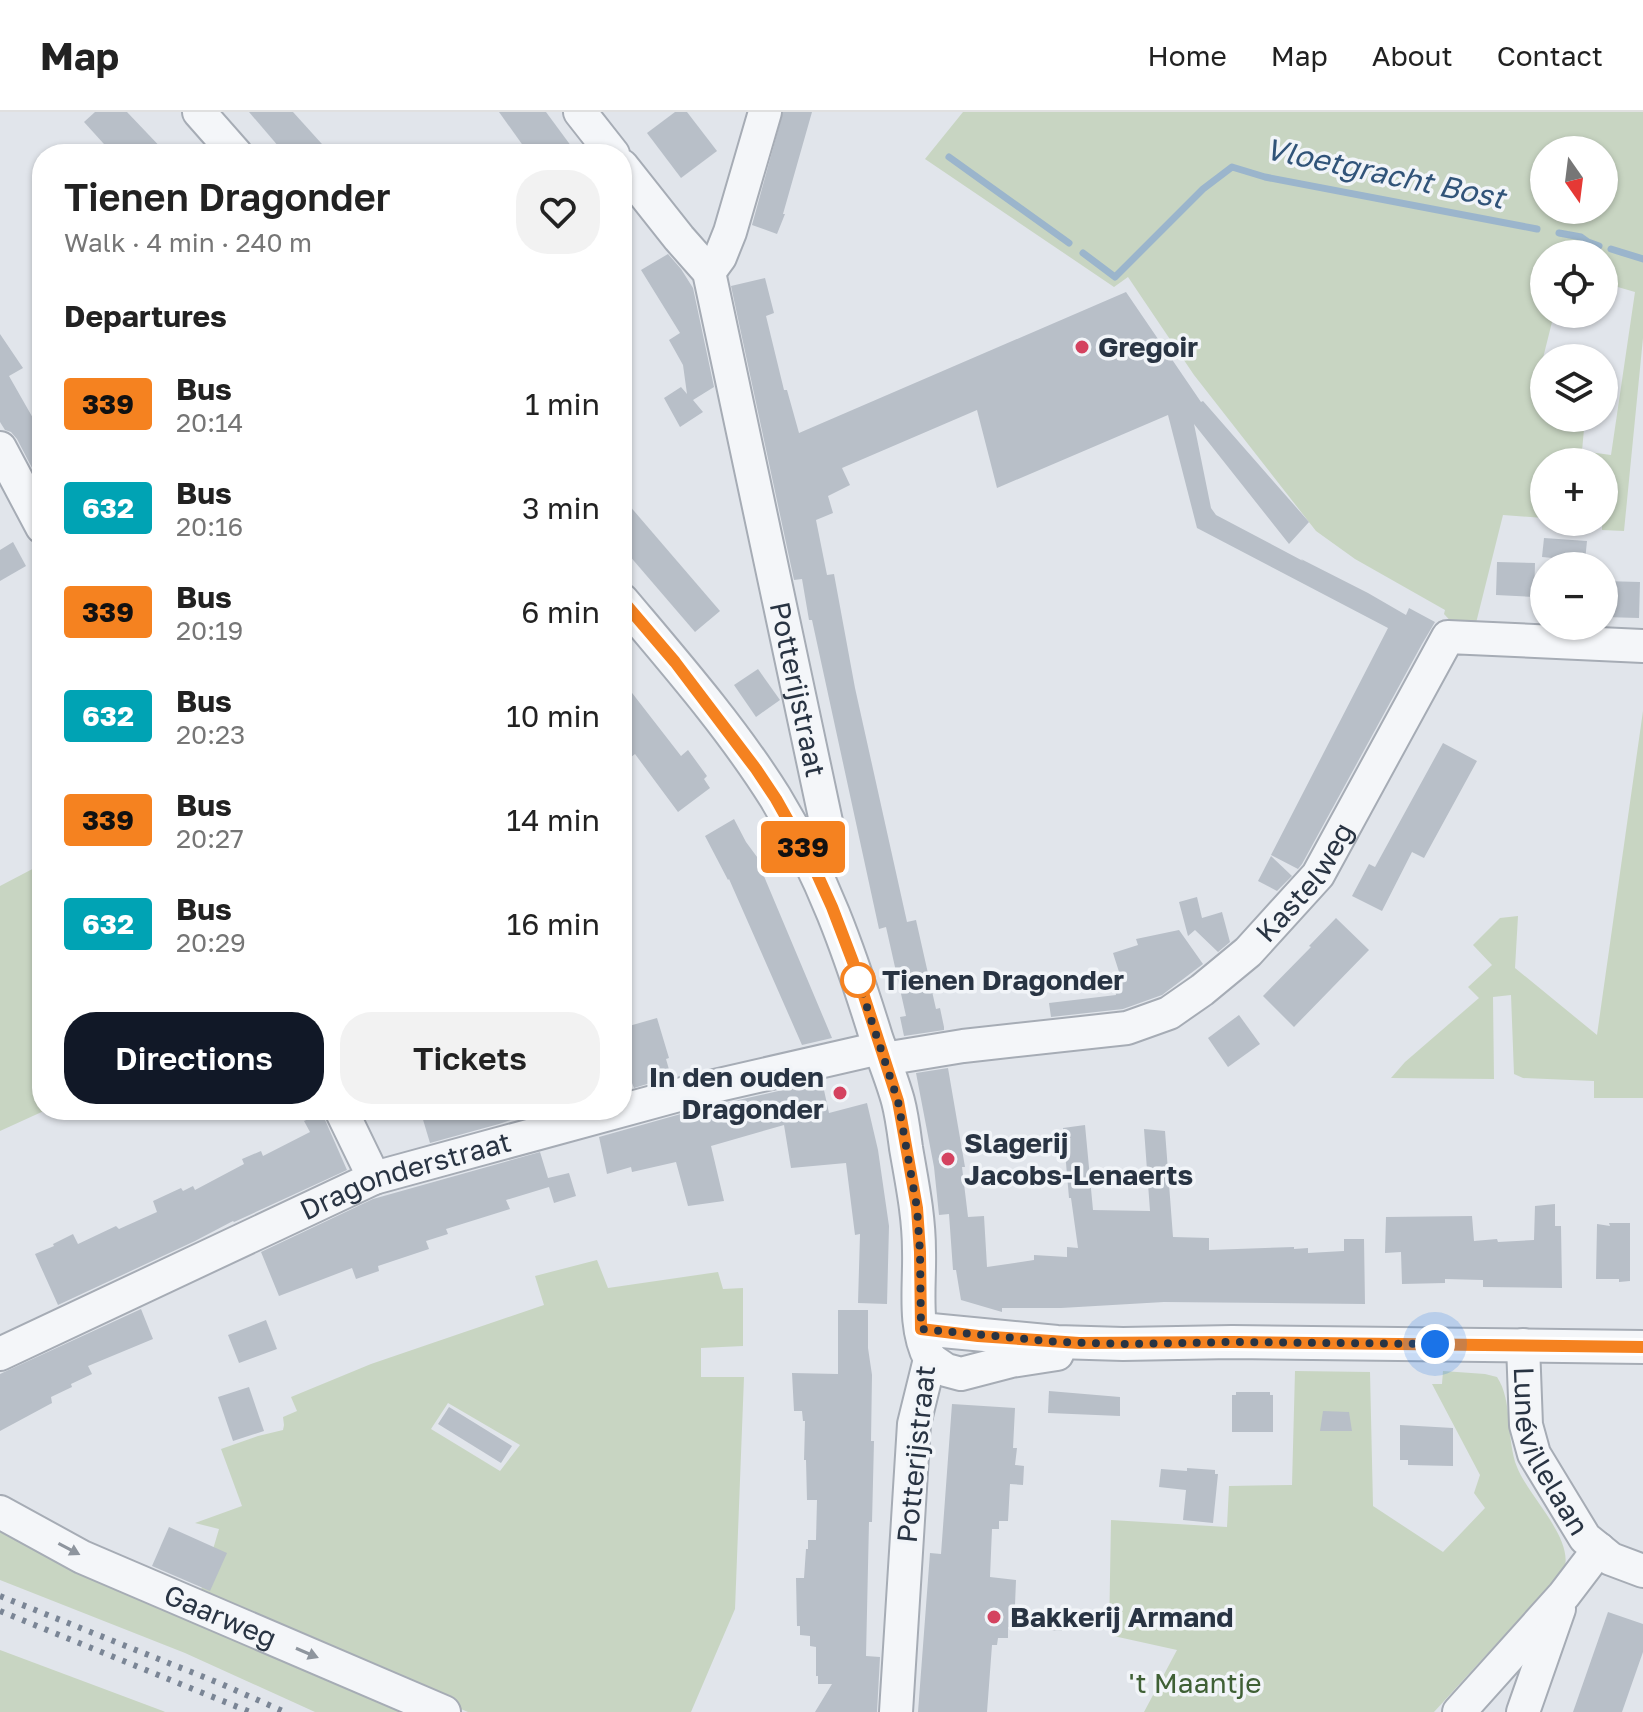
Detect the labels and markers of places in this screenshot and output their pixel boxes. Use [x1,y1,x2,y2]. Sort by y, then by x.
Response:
place label: Gregoir [1098,330,1198,363]
marker: Gregoir [1073,338,1091,356]
marker: Tienen Dragonder [841,963,875,997]
place label: Tienen Dragonder [882,963,1124,996]
place label: In den ouden Dragonder [649,1060,824,1125]
marker: In den ouden Dragonder [831,1084,849,1102]
place label: Slagerij Jacobs-Lenaerts [964,1126,1193,1191]
marker: Slagerij Jacobs-Lenaerts [939,1150,957,1168]
place label: Bakkerij Armand [1010,1600,1233,1633]
marker: Bakkerij Armand [985,1608,1003,1626]

